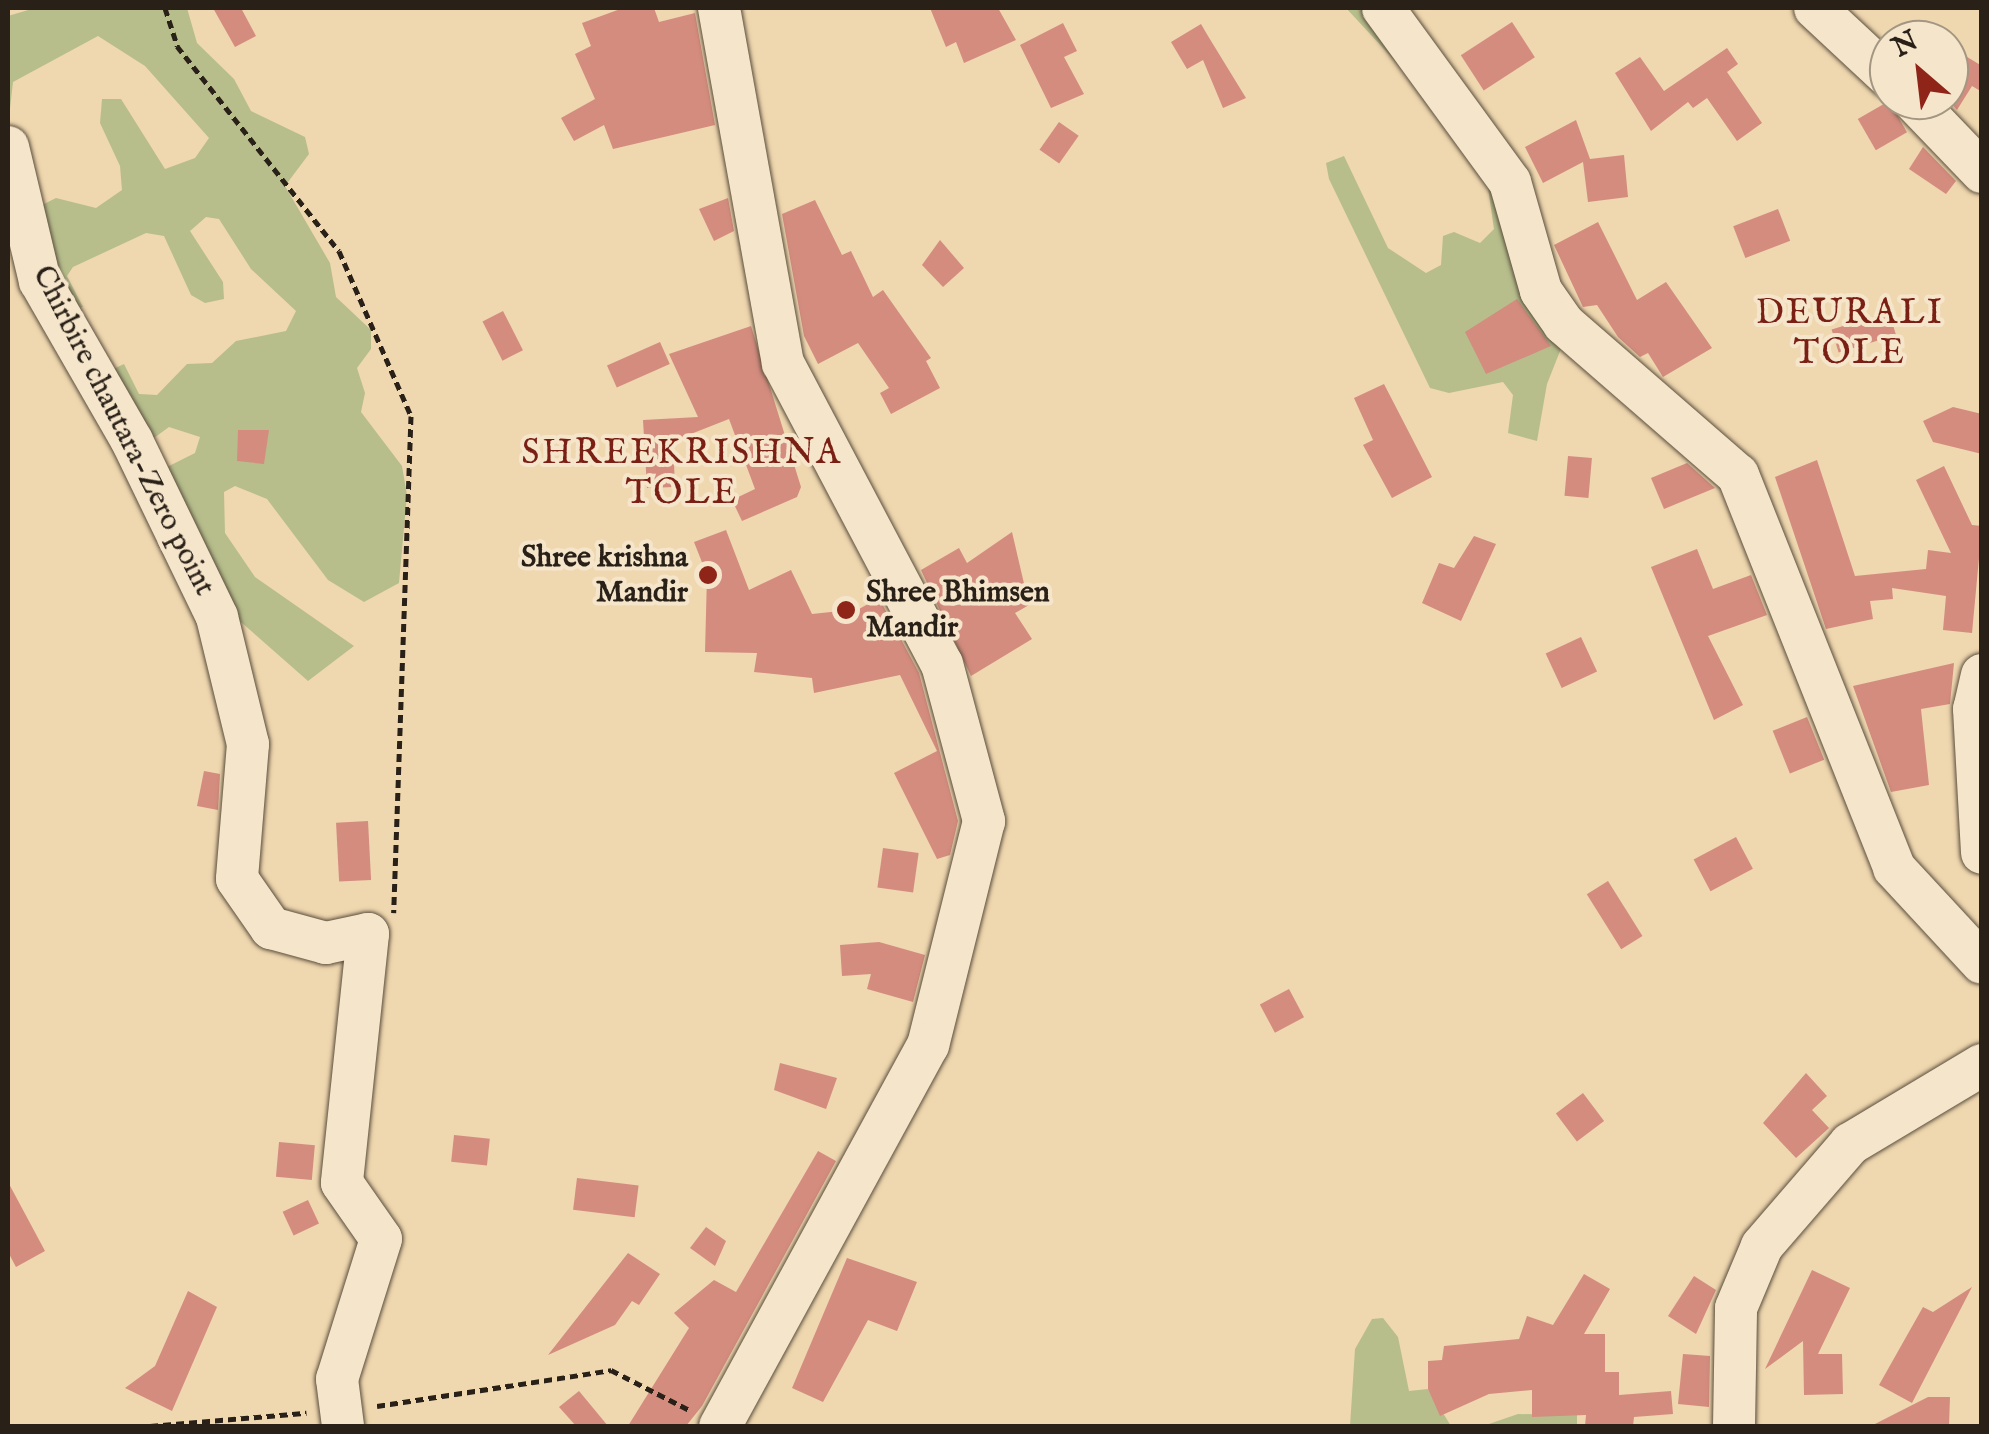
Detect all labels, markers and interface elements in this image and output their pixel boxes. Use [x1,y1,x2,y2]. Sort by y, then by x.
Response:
north arrow [1869,20,1969,120]
text: N [1887,24,1925,66]
street label: Chirbire chautara-Zero point [24,260,222,602]
district label: DEURALI TOLE [1756,293,1944,375]
district label: SHREEKRISHNA TOLE [522,433,842,515]
place label: Shree krishna Mandir [521,540,688,610]
marker: Shree krishna Mandir [697,564,719,586]
place label: Shree Bhimsen Mandir [866,575,1050,646]
marker: Shree Bhimsen Mandir [835,599,857,621]

